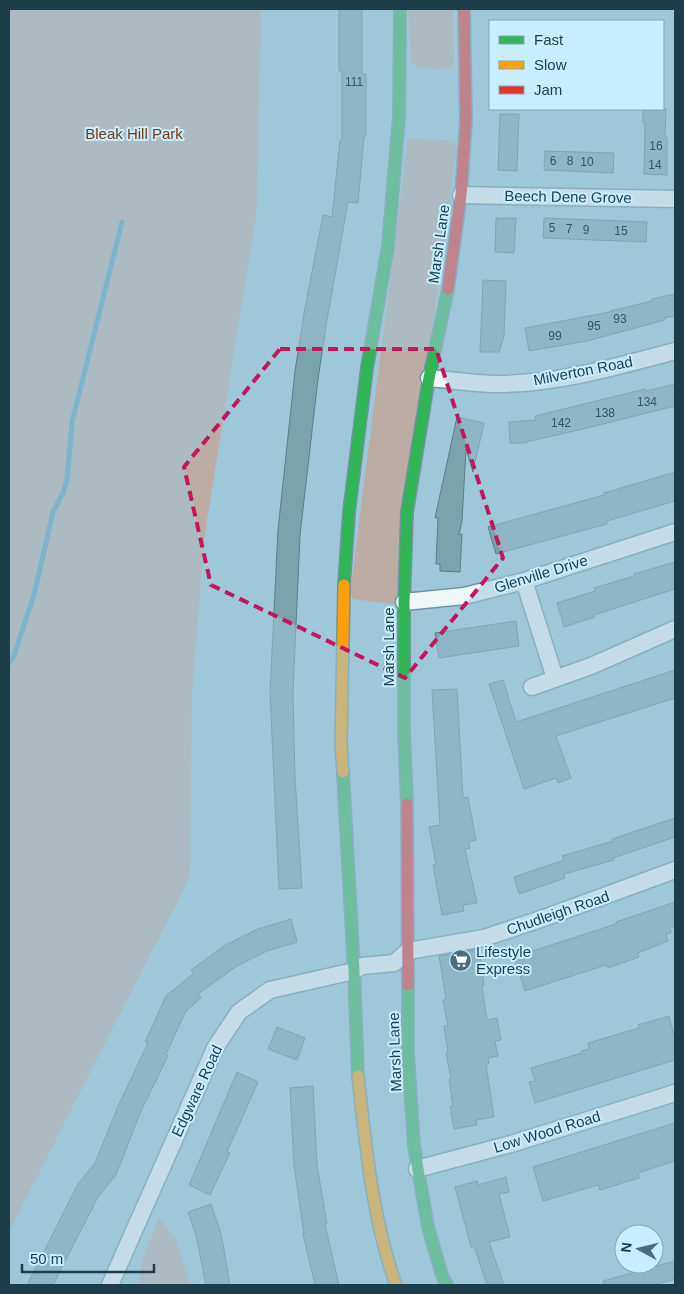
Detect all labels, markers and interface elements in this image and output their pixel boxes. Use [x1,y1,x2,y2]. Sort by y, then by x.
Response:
legend [489,20,664,110]
text: Fast [534,31,564,48]
text: Slow [534,56,567,73]
house number: 111 [345,75,363,89]
text: Jam [534,81,562,98]
park label: Bleak Hill Park [85,125,183,142]
house number: 16 [649,139,663,153]
house number: 6 [550,154,557,168]
house number: 8 [567,154,574,168]
house number: 10 [580,155,594,169]
house number: 14 [648,158,662,172]
street label: Beech Dene Grove [504,187,632,206]
street label: Marsh Lane [425,204,452,284]
house number: 5 [549,221,556,235]
house number: 7 [566,222,573,236]
house number: 9 [583,223,590,237]
house number: 15 [614,224,628,238]
house number: 93 [613,312,627,326]
house number: 95 [587,319,601,333]
house number: 99 [548,329,562,343]
street label: Milverton Road [532,353,634,388]
house number: 134 [637,395,657,409]
house number: 138 [595,406,615,420]
house number: 142 [551,416,571,430]
street label: Glenville Drive [492,551,590,596]
street label: Marsh Lane [380,607,397,687]
street label: Chudleigh Road [504,887,611,938]
place label: Lifestyle Express [476,943,531,977]
supermarket icon: Lifestyle Express [448,949,472,973]
street label: Marsh Lane [385,1012,404,1092]
street label: Edgware Road [168,1042,225,1139]
street label: Low Wood Road [491,1107,602,1156]
north arrow [614,1224,664,1274]
text: N [618,1241,635,1253]
scale bar [22,1242,155,1274]
text: 50 m [30,1250,63,1267]

